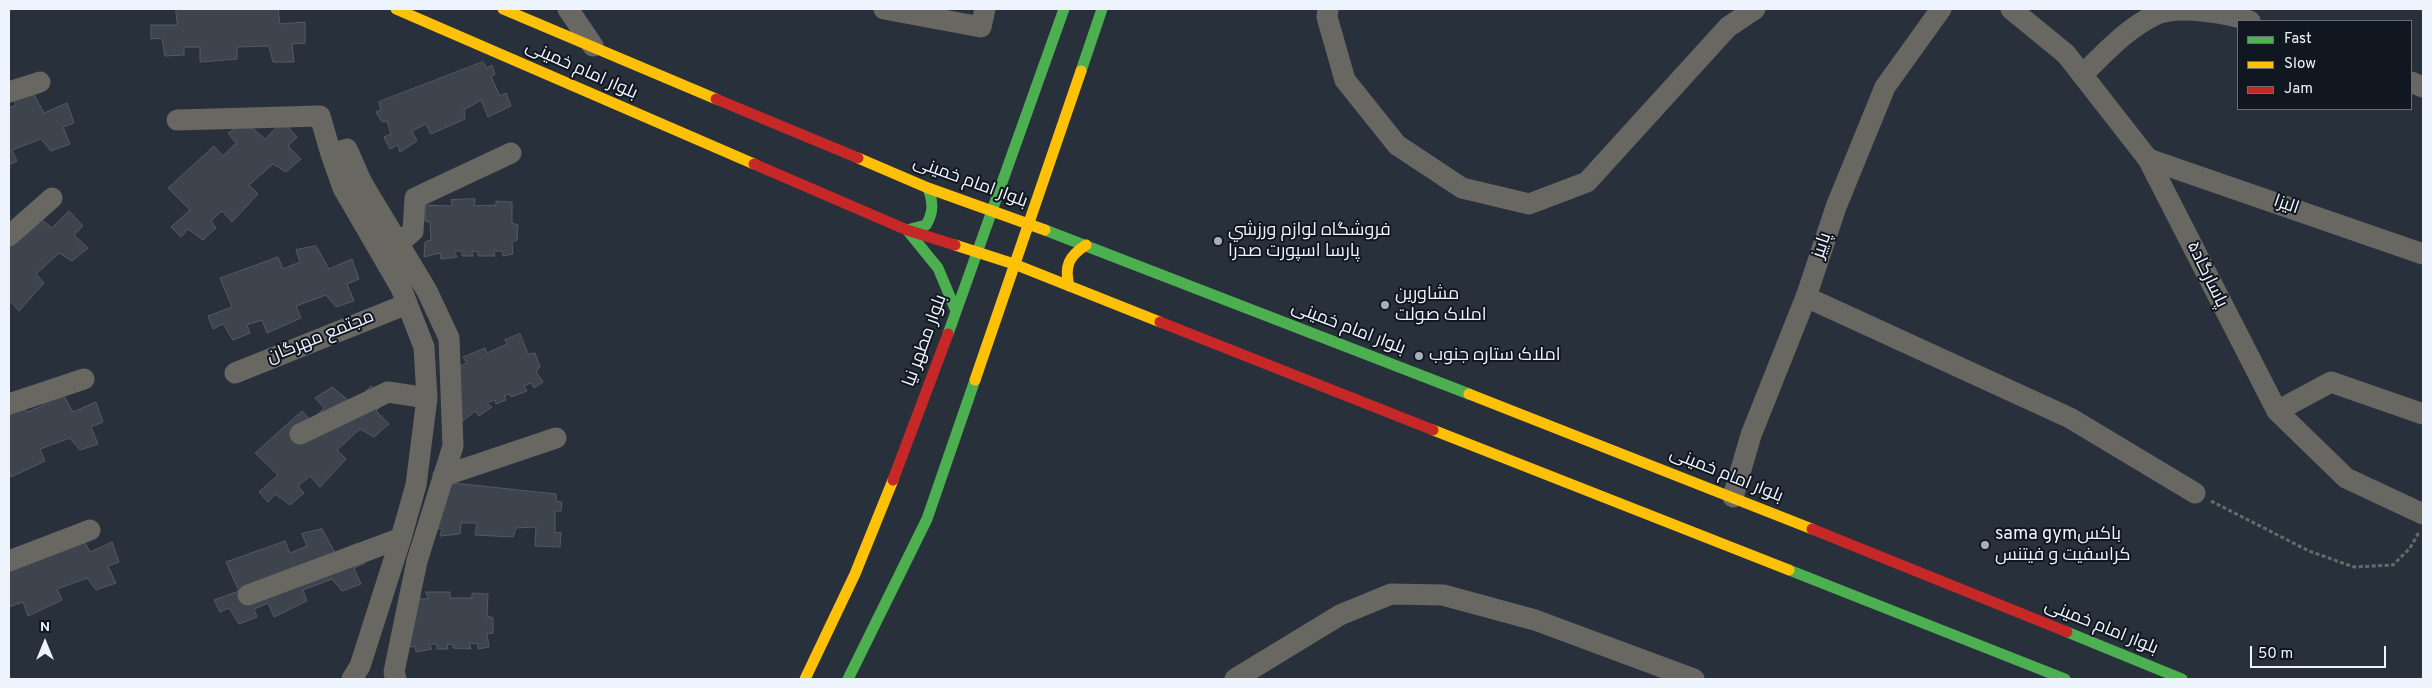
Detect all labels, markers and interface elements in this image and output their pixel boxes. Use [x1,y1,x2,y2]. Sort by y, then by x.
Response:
legend [2237,20,2412,110]
text: Fast [2284,30,2312,49]
street label: بلوار امام خمینی [522,37,640,105]
text: Slow [2284,55,2316,74]
text: Jam [2284,80,2313,99]
street label: بلوار امام خمینی [910,152,1030,214]
street label: الیزا [2271,192,2301,220]
place label: فروشگاه لوازم ورزشي پارسا اسپورت صدرا [1228,220,1391,262]
street label: پاییز [1809,230,1837,262]
marker: فروشگاه لوازم ورزشي پارسا اسپورت صدرا [1212,235,1224,247]
street label: پاسارگاد۵ [2181,238,2231,312]
place label: مشاورین املاک صولت [1395,284,1487,326]
street label: بلوار مطهر نیا [899,292,953,390]
street label: بلوار امام خمینی [1288,297,1408,361]
marker: مشاورین املاک صولت [1379,299,1391,311]
street label: مجتمع مهرگان [264,307,378,369]
place label: املاک ستاره جنوب [1429,345,1561,367]
marker: املاک ستاره جنوب [1413,350,1425,362]
street label: بلوار امام خمینی [1666,443,1786,509]
place label: sama gymباکس کراسفیت و فیتنس [1995,524,2130,566]
marker: sama gymباکس کراسفیت و فیتنس [1979,539,1991,551]
street label: بلوار امام خمینی [2041,595,2161,661]
north arrow [20,618,70,668]
text: N [40,619,50,636]
scale bar [2252,636,2388,668]
text: 50 m [2258,645,2293,664]

